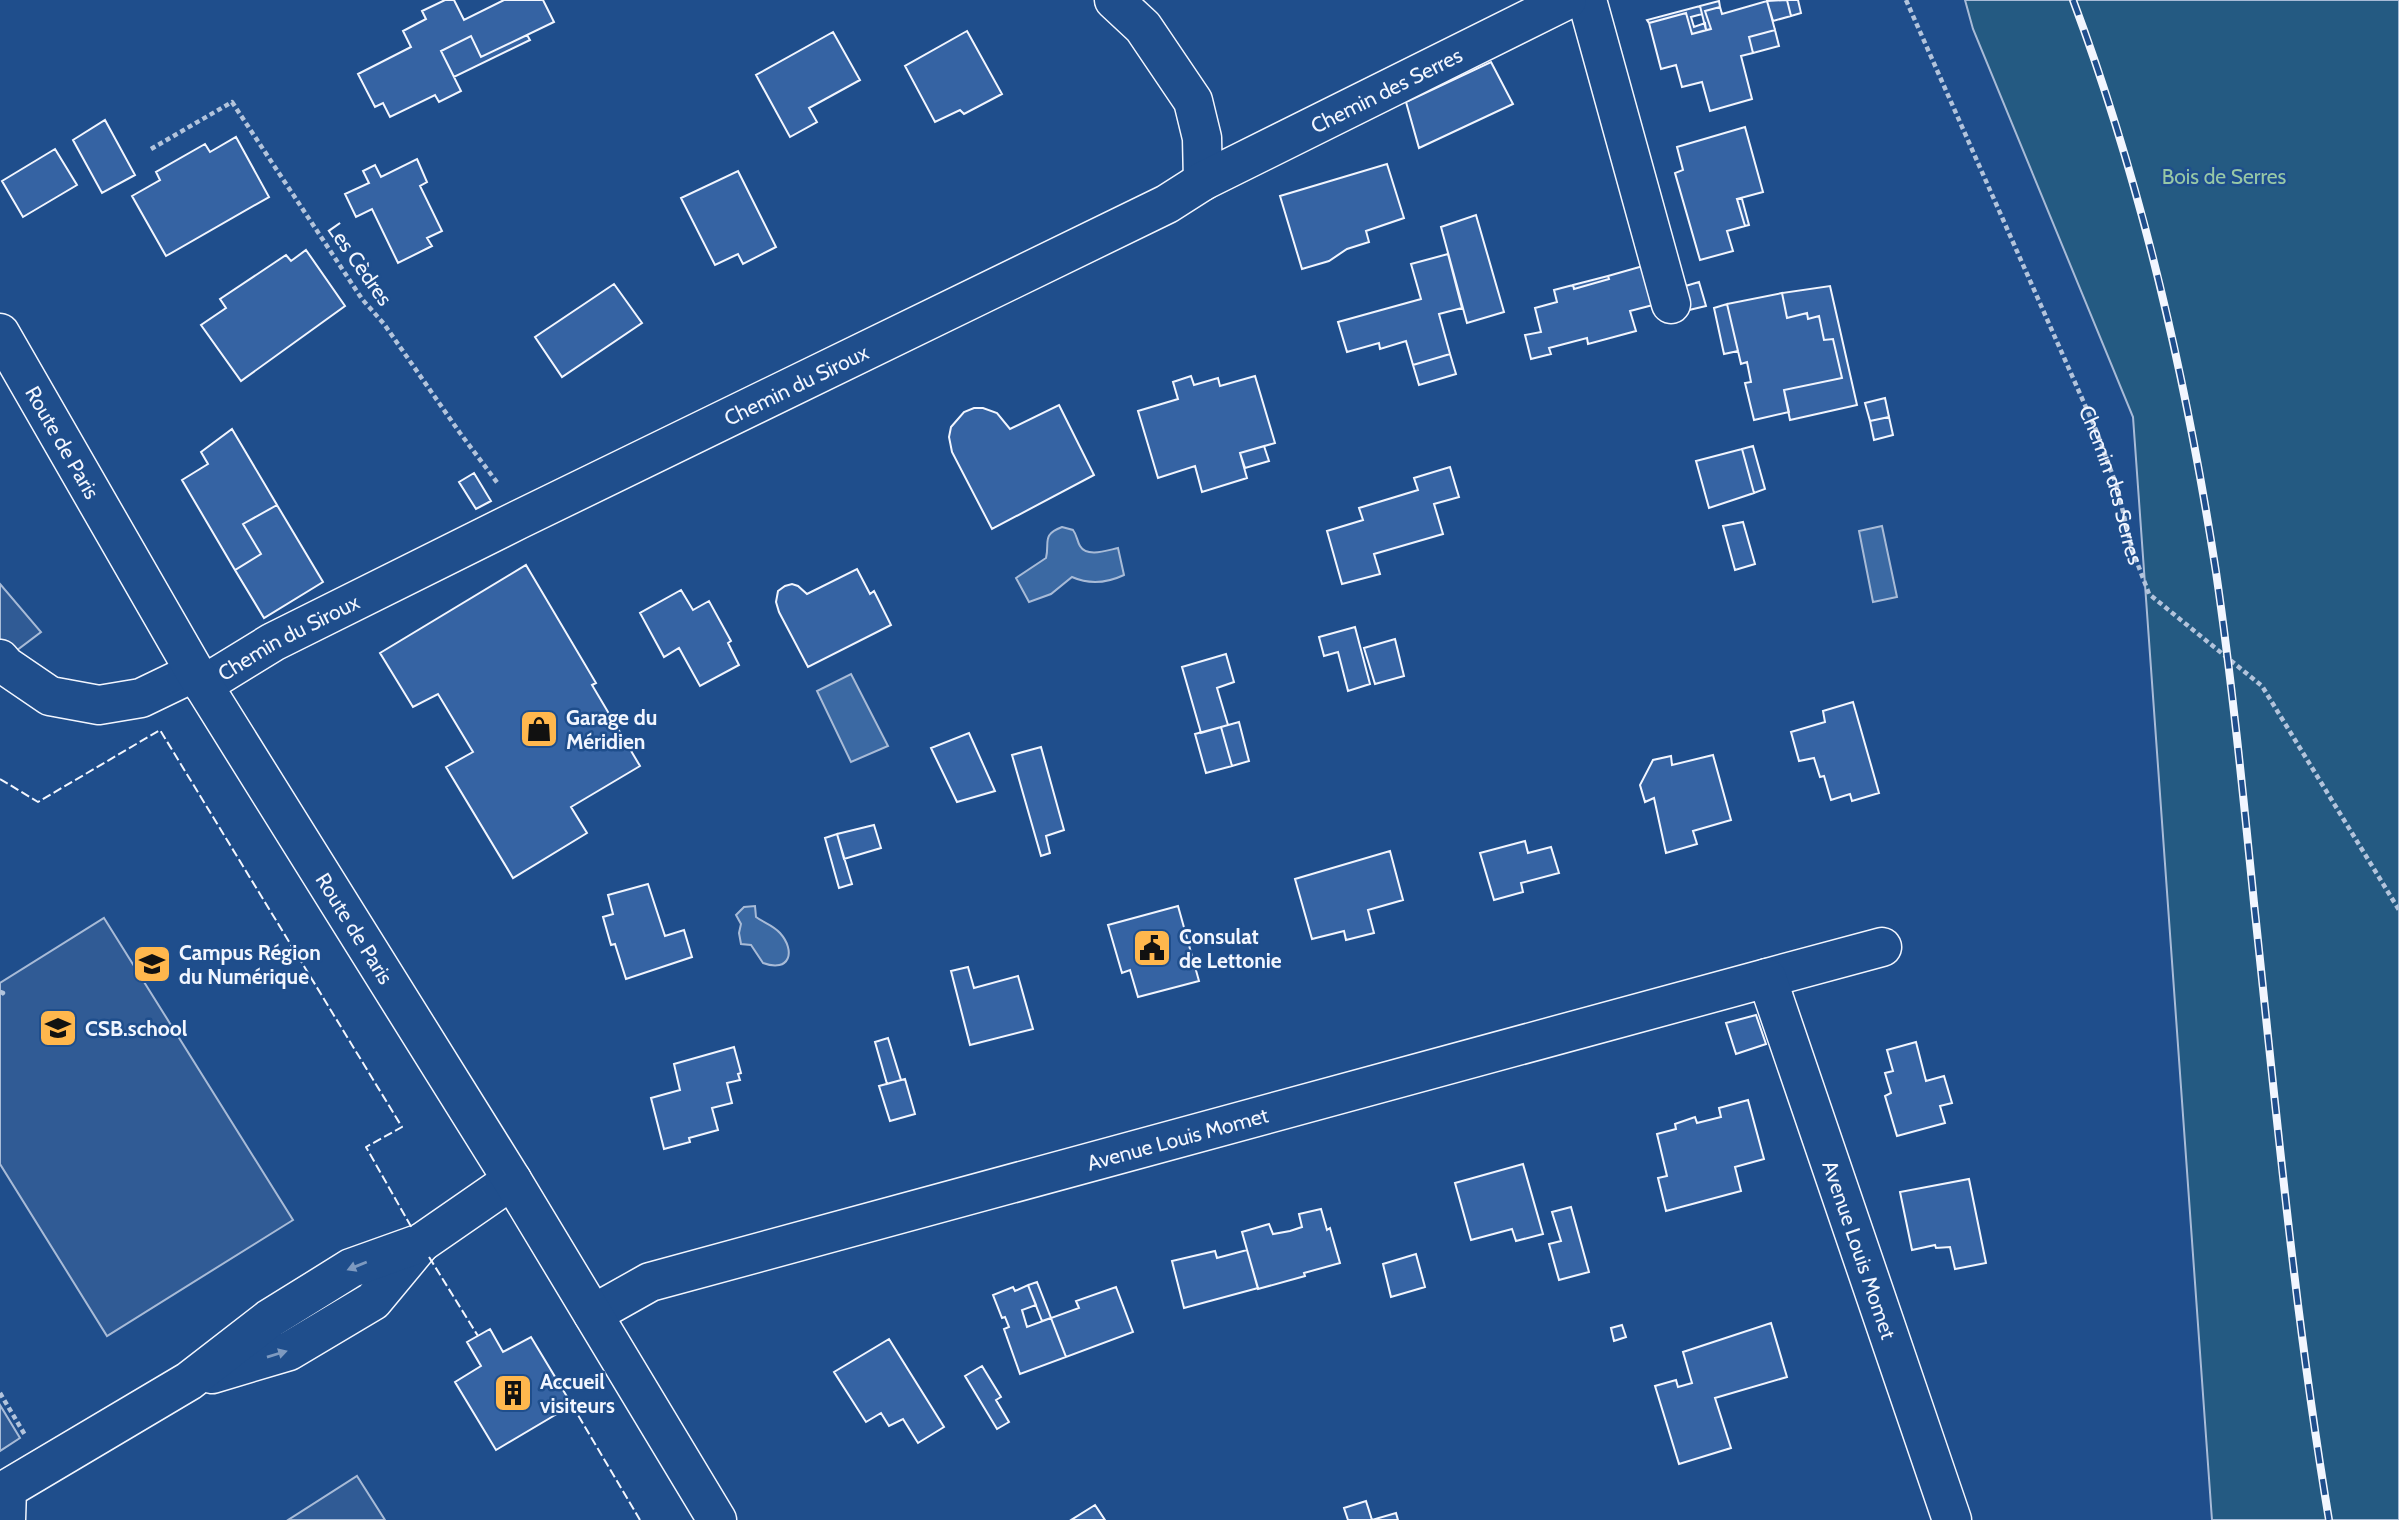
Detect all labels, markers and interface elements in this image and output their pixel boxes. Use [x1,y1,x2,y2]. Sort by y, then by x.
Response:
street label: Chemin des Serres [1306,42,1466,138]
park label: Bois de Serres [2162,164,2287,189]
street label: Les Cèdres [322,218,398,310]
street label: Chemin du Siroux [720,339,872,430]
street label: Route de Paris [21,381,105,503]
street label: Chemin des Serres [2074,401,2149,568]
street label: Chemin du Siroux [213,589,363,686]
place label: Garage du Méridien [566,705,657,754]
shop icon: Garage du Méridien [518,708,560,750]
street label: Route de Paris [311,868,399,989]
place label: Consulat de Lettonie [1179,924,1282,973]
public building icon: Consulat de Lettonie [1131,927,1173,969]
place label: Campus Région du Numérique [179,940,321,989]
school or university icon: Campus Région du Numérique [131,943,173,985]
school or university icon: CSB.school [37,1007,79,1049]
place label: CSB.school [85,1016,188,1041]
street label: Avenue Louis Momet [1084,1102,1271,1175]
street label: Avenue Louis Momet [1818,1157,1902,1342]
one-way arrow [346,1261,367,1272]
one-way arrow [267,1349,288,1359]
place label: Accueil visiteurs [540,1369,615,1418]
building icon: Accueil visiteurs [492,1372,534,1414]

